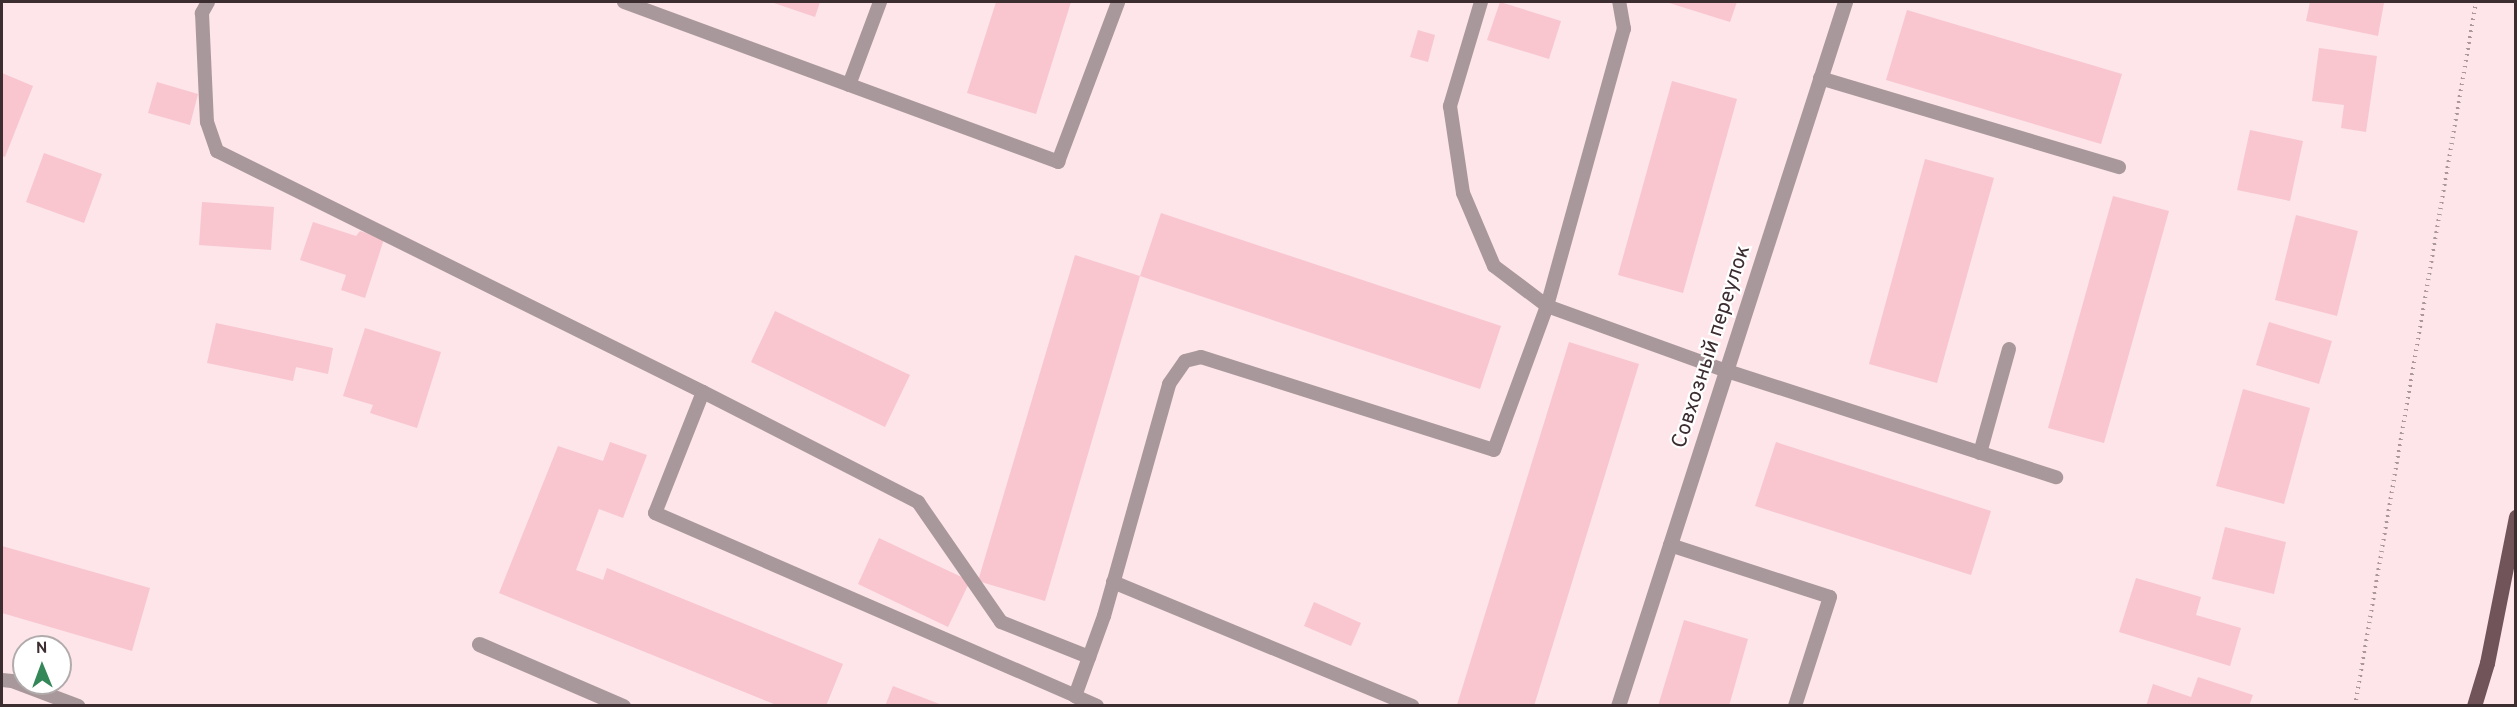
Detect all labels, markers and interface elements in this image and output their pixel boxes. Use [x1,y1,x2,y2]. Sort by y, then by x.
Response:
street label: Совхозный переулок [1667,242,1757,452]
north arrow [12,635,72,695]
text: N [36,639,48,659]

